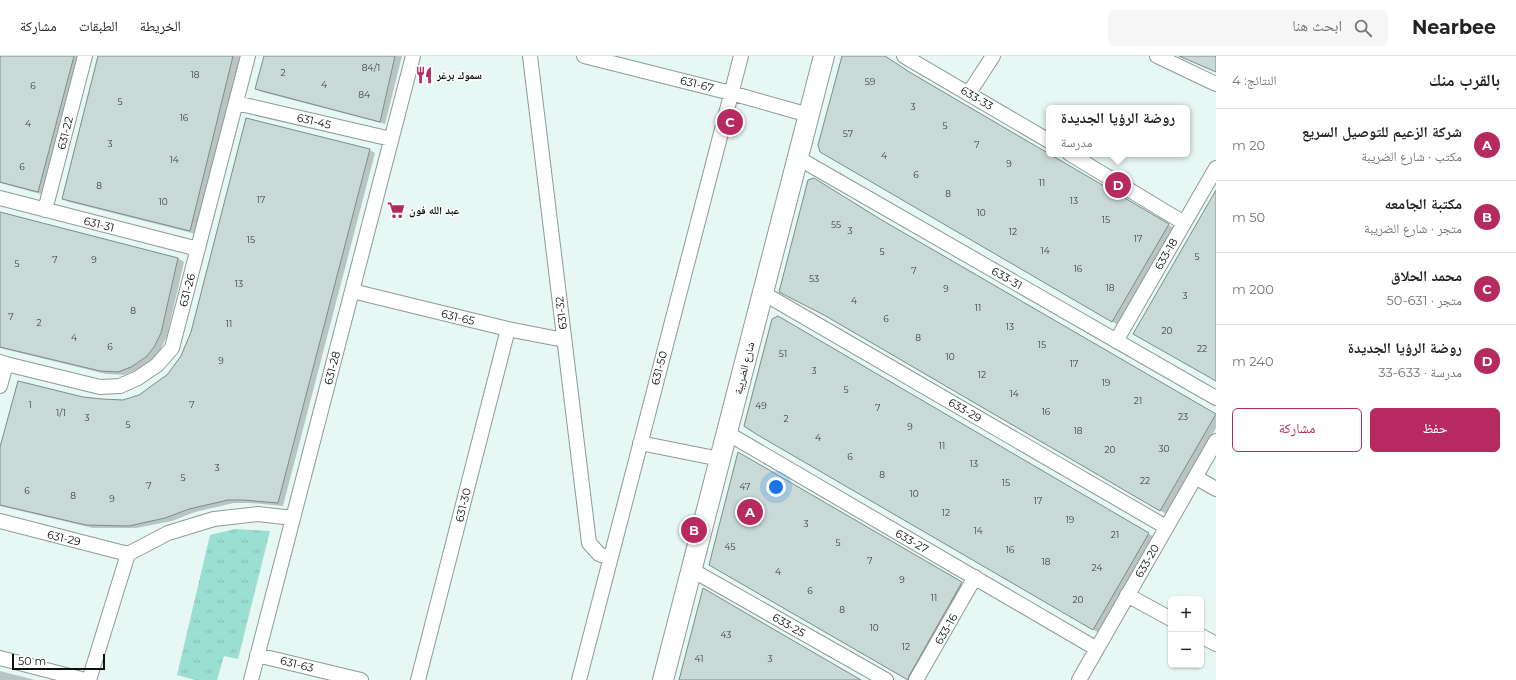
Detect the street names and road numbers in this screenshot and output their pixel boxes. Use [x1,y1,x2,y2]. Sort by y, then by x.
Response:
street label: 631-67 [679,73,715,95]
street label: 633-33 [958,83,996,113]
street label: 631-45 [296,110,332,132]
street label: 631-22 [54,115,76,151]
street label: 631-31 [82,213,116,235]
street label: 633-18 [1151,236,1181,272]
street label: 633-31 [989,264,1025,292]
street label: 631-26 [176,272,198,308]
street label: 631-32 [552,296,570,330]
street label: 631-65 [440,306,476,328]
street label: شارع الضريبة [731,340,757,396]
street label: 631-50 [648,349,670,387]
street label: 631-28 [321,350,343,386]
street label: 633-29 [946,395,984,425]
street label: 631-30 [452,487,474,523]
street label: 633-27 [893,526,931,556]
street label: 631-29 [46,527,82,549]
street label: 633-20 [1132,542,1162,580]
street label: 633-25 [770,610,808,640]
street label: 633-16 [932,611,961,647]
street label: 631-63 [279,653,315,675]

